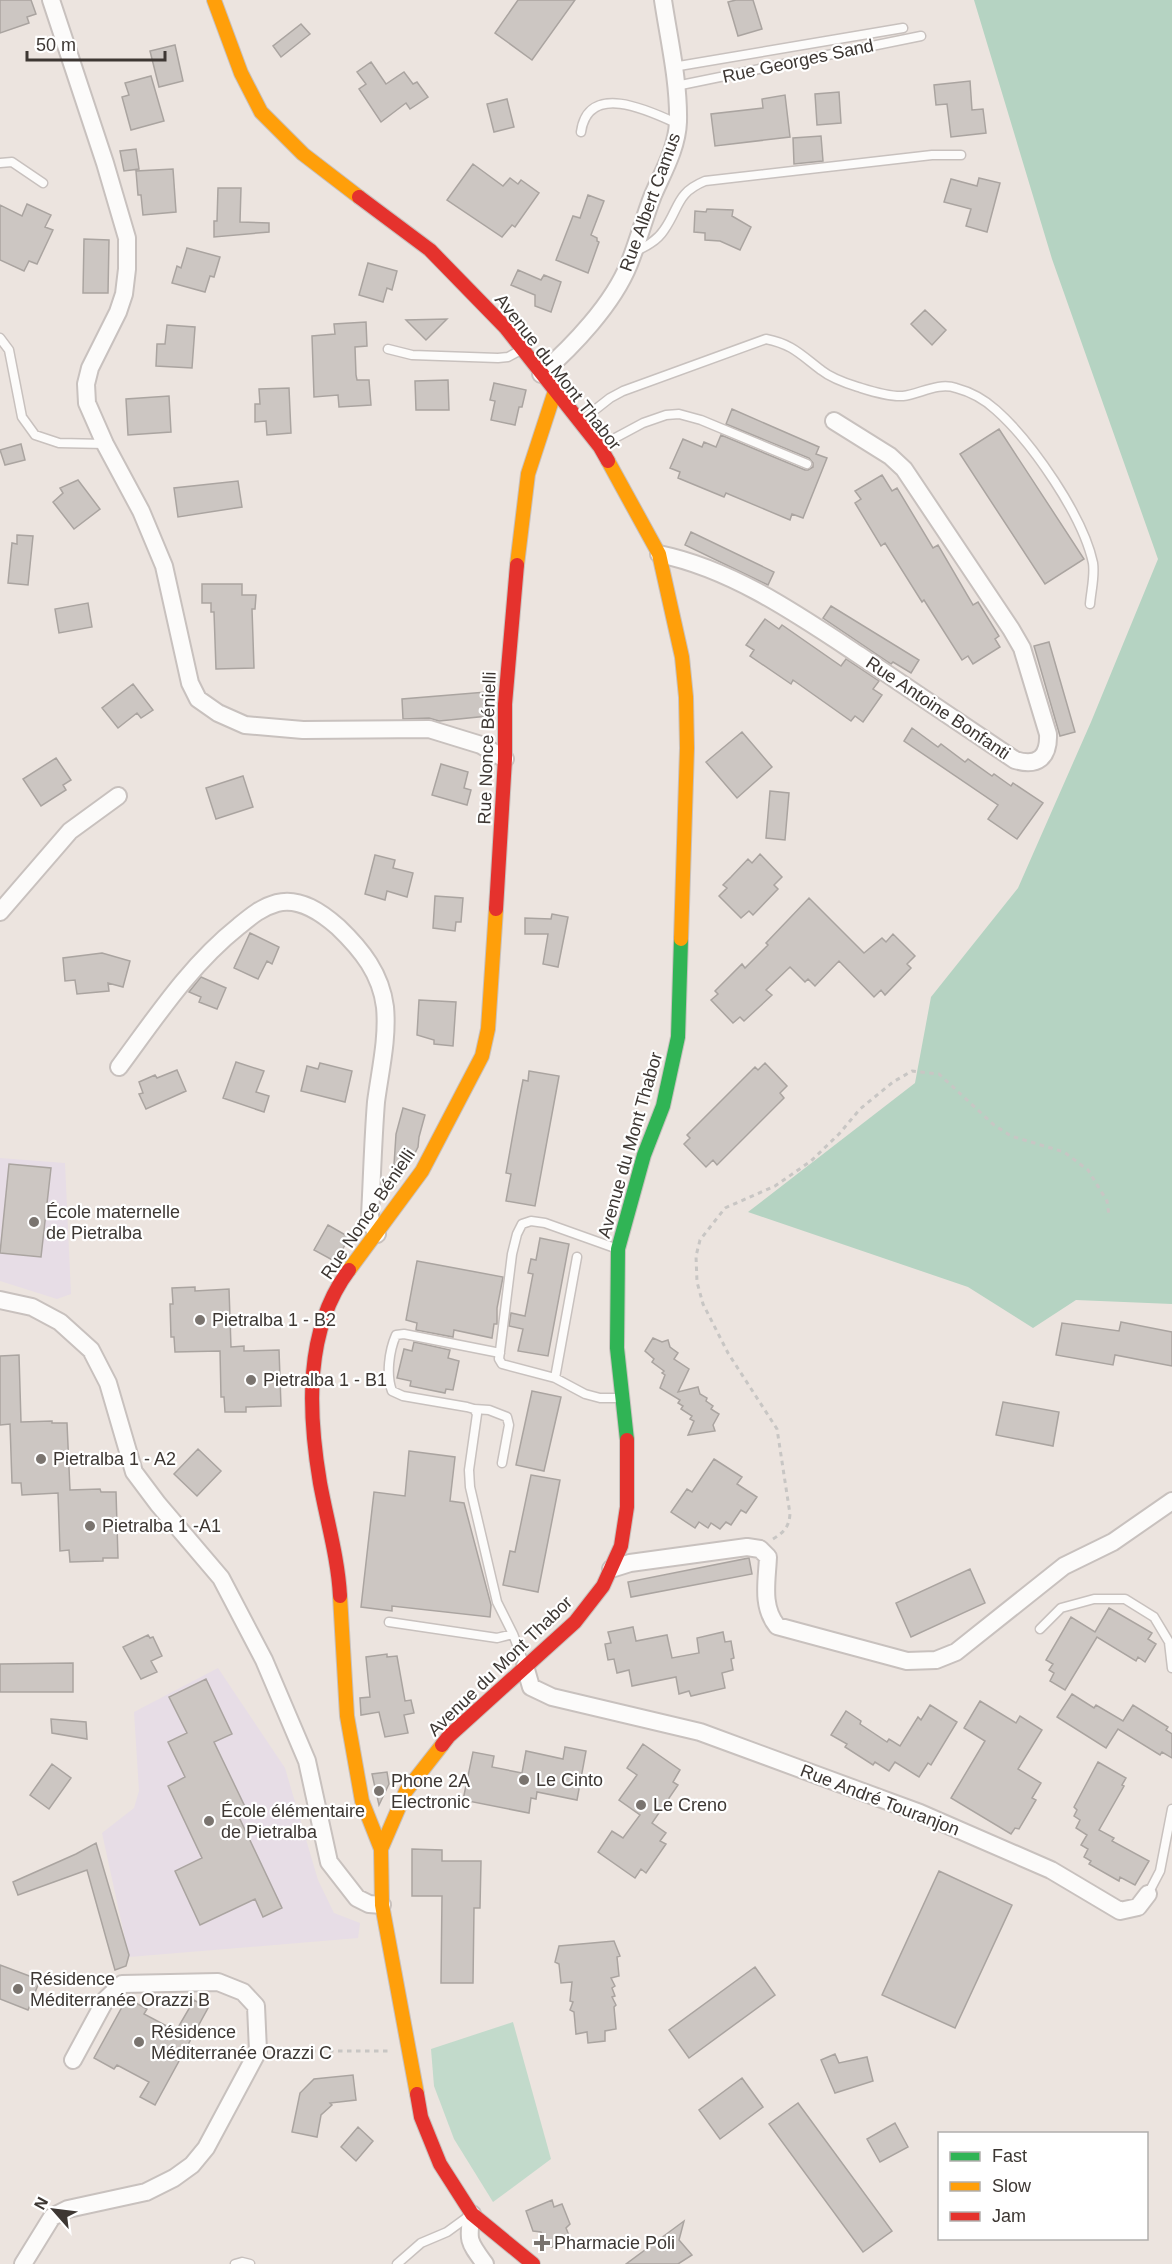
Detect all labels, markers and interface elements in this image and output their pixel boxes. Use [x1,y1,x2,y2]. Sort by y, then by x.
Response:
scale bar [27,24,165,62]
text: 50 m [36,35,76,55]
street label: Rue Georges Sand [721,35,875,87]
street label: Rue Albert Camus [616,130,684,274]
street label: Avenue du Mont Thabor [491,290,625,454]
street label: Rue Antoine Bonfanti [862,652,1014,764]
street label: Rue Nonce Bénielli [474,671,500,825]
street label: Avenue du Mont Thabor [594,1050,666,1240]
street label: Rue Nonce Bénielli [317,1145,419,1283]
place label: École maternelle de Pietralba [46,1202,180,1243]
marker: École maternelle de Pietralba [27,1215,41,1229]
place label: Pietralba 1 - B2 [212,1310,336,1330]
marker: Pietralba 1 - B2 [193,1313,207,1327]
place label: Pietralba 1 - B1 [263,1370,387,1390]
marker: Pietralba 1 - B1 [244,1373,258,1387]
place label: Pietralba 1 - A2 [53,1449,176,1469]
marker: Pietralba 1 - A2 [34,1452,48,1466]
place label: Pietralba 1 -A1 [102,1516,221,1536]
marker: Pietralba 1 -A1 [83,1519,97,1533]
street label: Avenue du Mont Thabor [424,1592,576,1740]
street label: Rue André Touranjon [798,1760,962,1840]
place label: Le Cinto [536,1770,603,1790]
place label: Phone 2A Electronic [391,1771,470,1812]
marker: Le Cinto [517,1773,531,1787]
marker: Phone 2A Electronic [372,1784,386,1798]
place label: Le Creno [653,1795,727,1815]
marker: Le Creno [634,1798,648,1812]
place label: École élémentaire de Pietralba [221,1801,365,1842]
marker: École élémentaire de Pietralba [202,1814,216,1828]
place label: Résidence Méditerranée Orazzi B [30,1969,210,2010]
marker: Résidence Méditerranée Orazzi B [11,1982,25,1996]
place label: Résidence Méditerranée Orazzi C [151,2022,332,2063]
marker: Résidence Méditerranée Orazzi C [132,2035,146,2049]
legend [938,2132,1148,2240]
text: Fast [992,2146,1027,2166]
text: Slow [992,2176,1032,2196]
north arrow [24,2180,84,2240]
text: N [31,2194,51,2212]
text: Jam [992,2206,1026,2226]
place label: Pharmacie Poli [554,2233,675,2253]
marker: Pharmacie Poli [535,2236,549,2250]

